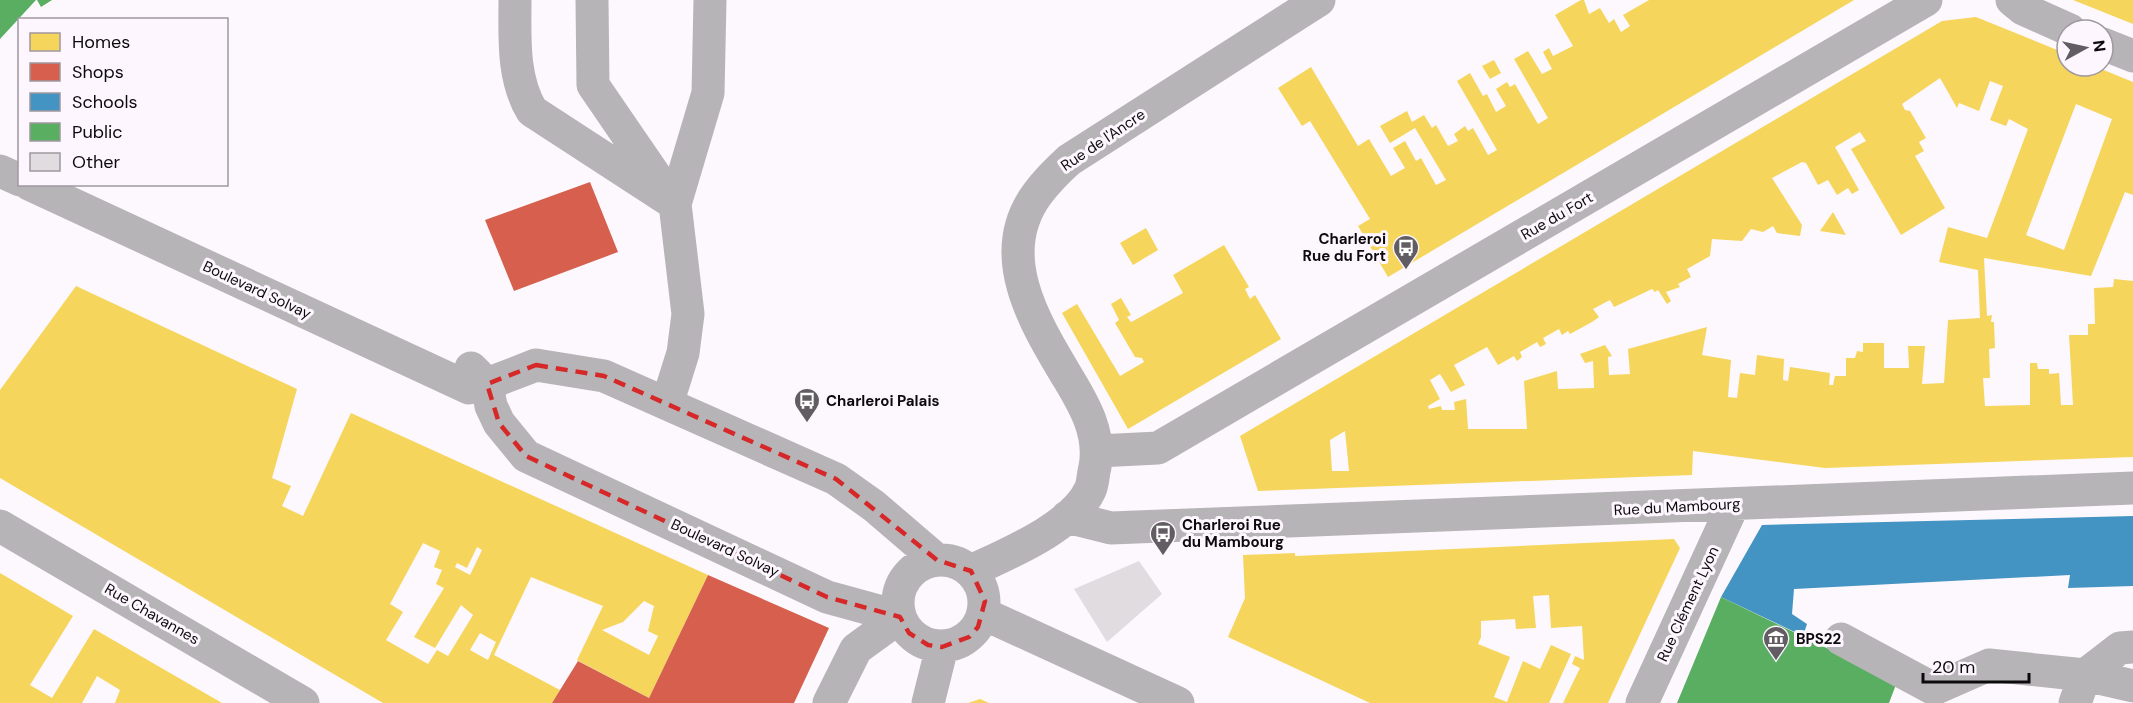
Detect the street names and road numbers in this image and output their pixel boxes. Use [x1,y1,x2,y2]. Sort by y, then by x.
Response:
street label: Rue de l'Ancre [1057,104,1149,176]
street label: Rue du Fort [1517,187,1597,245]
street label: Boulevard Solvay [200,256,315,324]
street label: Rue du Mambourg [1613,494,1741,520]
street label: Boulevard Solvay [668,514,783,582]
street label: Rue Clément Lyon [1652,543,1724,665]
street label: Rue Chavannes [101,579,203,649]

